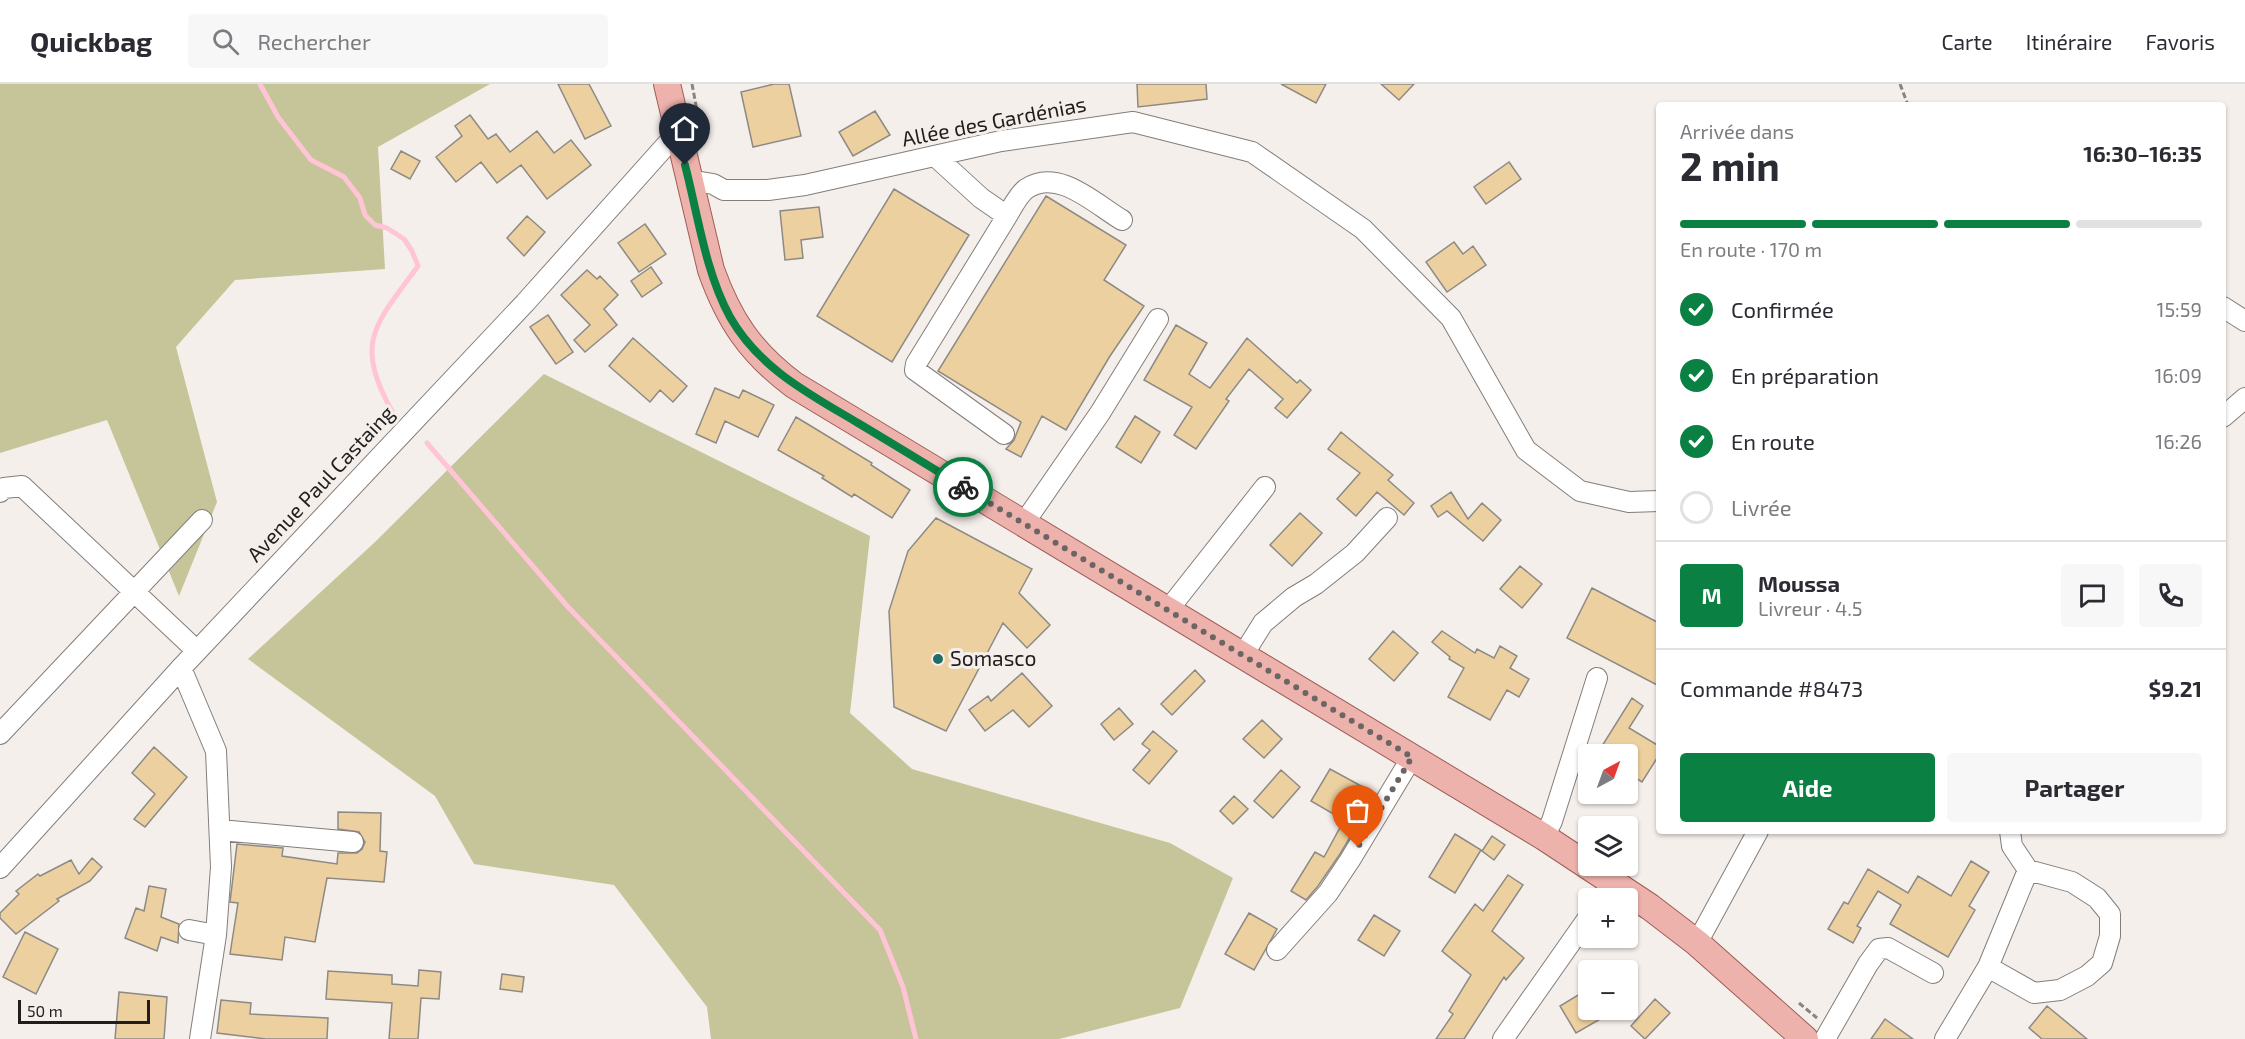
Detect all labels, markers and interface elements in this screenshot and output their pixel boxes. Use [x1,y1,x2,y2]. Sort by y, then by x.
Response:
search box [188,14,608,68]
text: Quickbag [30,24,152,58]
icon: search [209,25,242,58]
text: Rechercher [257,28,371,54]
text: Carte [1941,29,1993,54]
text: Itinéraire [2026,29,2112,54]
text: Favoris [2145,29,2215,54]
street label: Allée des Gardénias [899,90,1088,151]
pin [659,103,710,165]
icon: home [668,112,701,145]
text: Arrivée dans [1680,119,1794,143]
text: 16:30–16:35 [2083,140,2202,166]
text: 2 min [1680,142,1780,189]
text: En route · 170 m [1680,237,1822,261]
icon: check [1680,293,1713,326]
text: Confirmée [1731,296,1834,322]
text: 15:59 [2156,297,2202,321]
icon: check [1680,359,1713,392]
text: En préparation [1731,362,1879,388]
text: 16:09 [2154,363,2202,387]
street label: Avenue Paul Castaing [241,400,399,566]
icon: check [1680,425,1713,458]
text: En route [1731,428,1815,454]
text: 16:26 [2155,429,2202,453]
courier [933,457,993,517]
icon: bike [947,471,980,504]
text: Livrée [1731,494,1792,520]
button: chat [2061,564,2124,627]
button: phone [2139,564,2202,627]
text: Moussa [1758,570,1840,596]
text: M [1701,582,1722,608]
text: Livreur · 4.5 [1758,596,1863,620]
place label: Somasco [950,645,1036,670]
marker: Somasco [931,652,945,666]
text: Commande #8473 [1680,675,1863,701]
text: $9.21 [2149,675,2202,701]
north arrow [1578,744,1638,804]
map controls [1578,744,1638,1020]
button: Aide [1680,753,1935,822]
button: Partager [1947,753,2202,822]
pin [1332,785,1383,847]
icon: bag [1341,794,1374,827]
button: layers [1578,816,1638,876]
button: + [1578,888,1638,948]
button: − [1578,960,1638,1020]
scale bar [18,997,150,1024]
text: 50 m [27,1001,63,1020]

